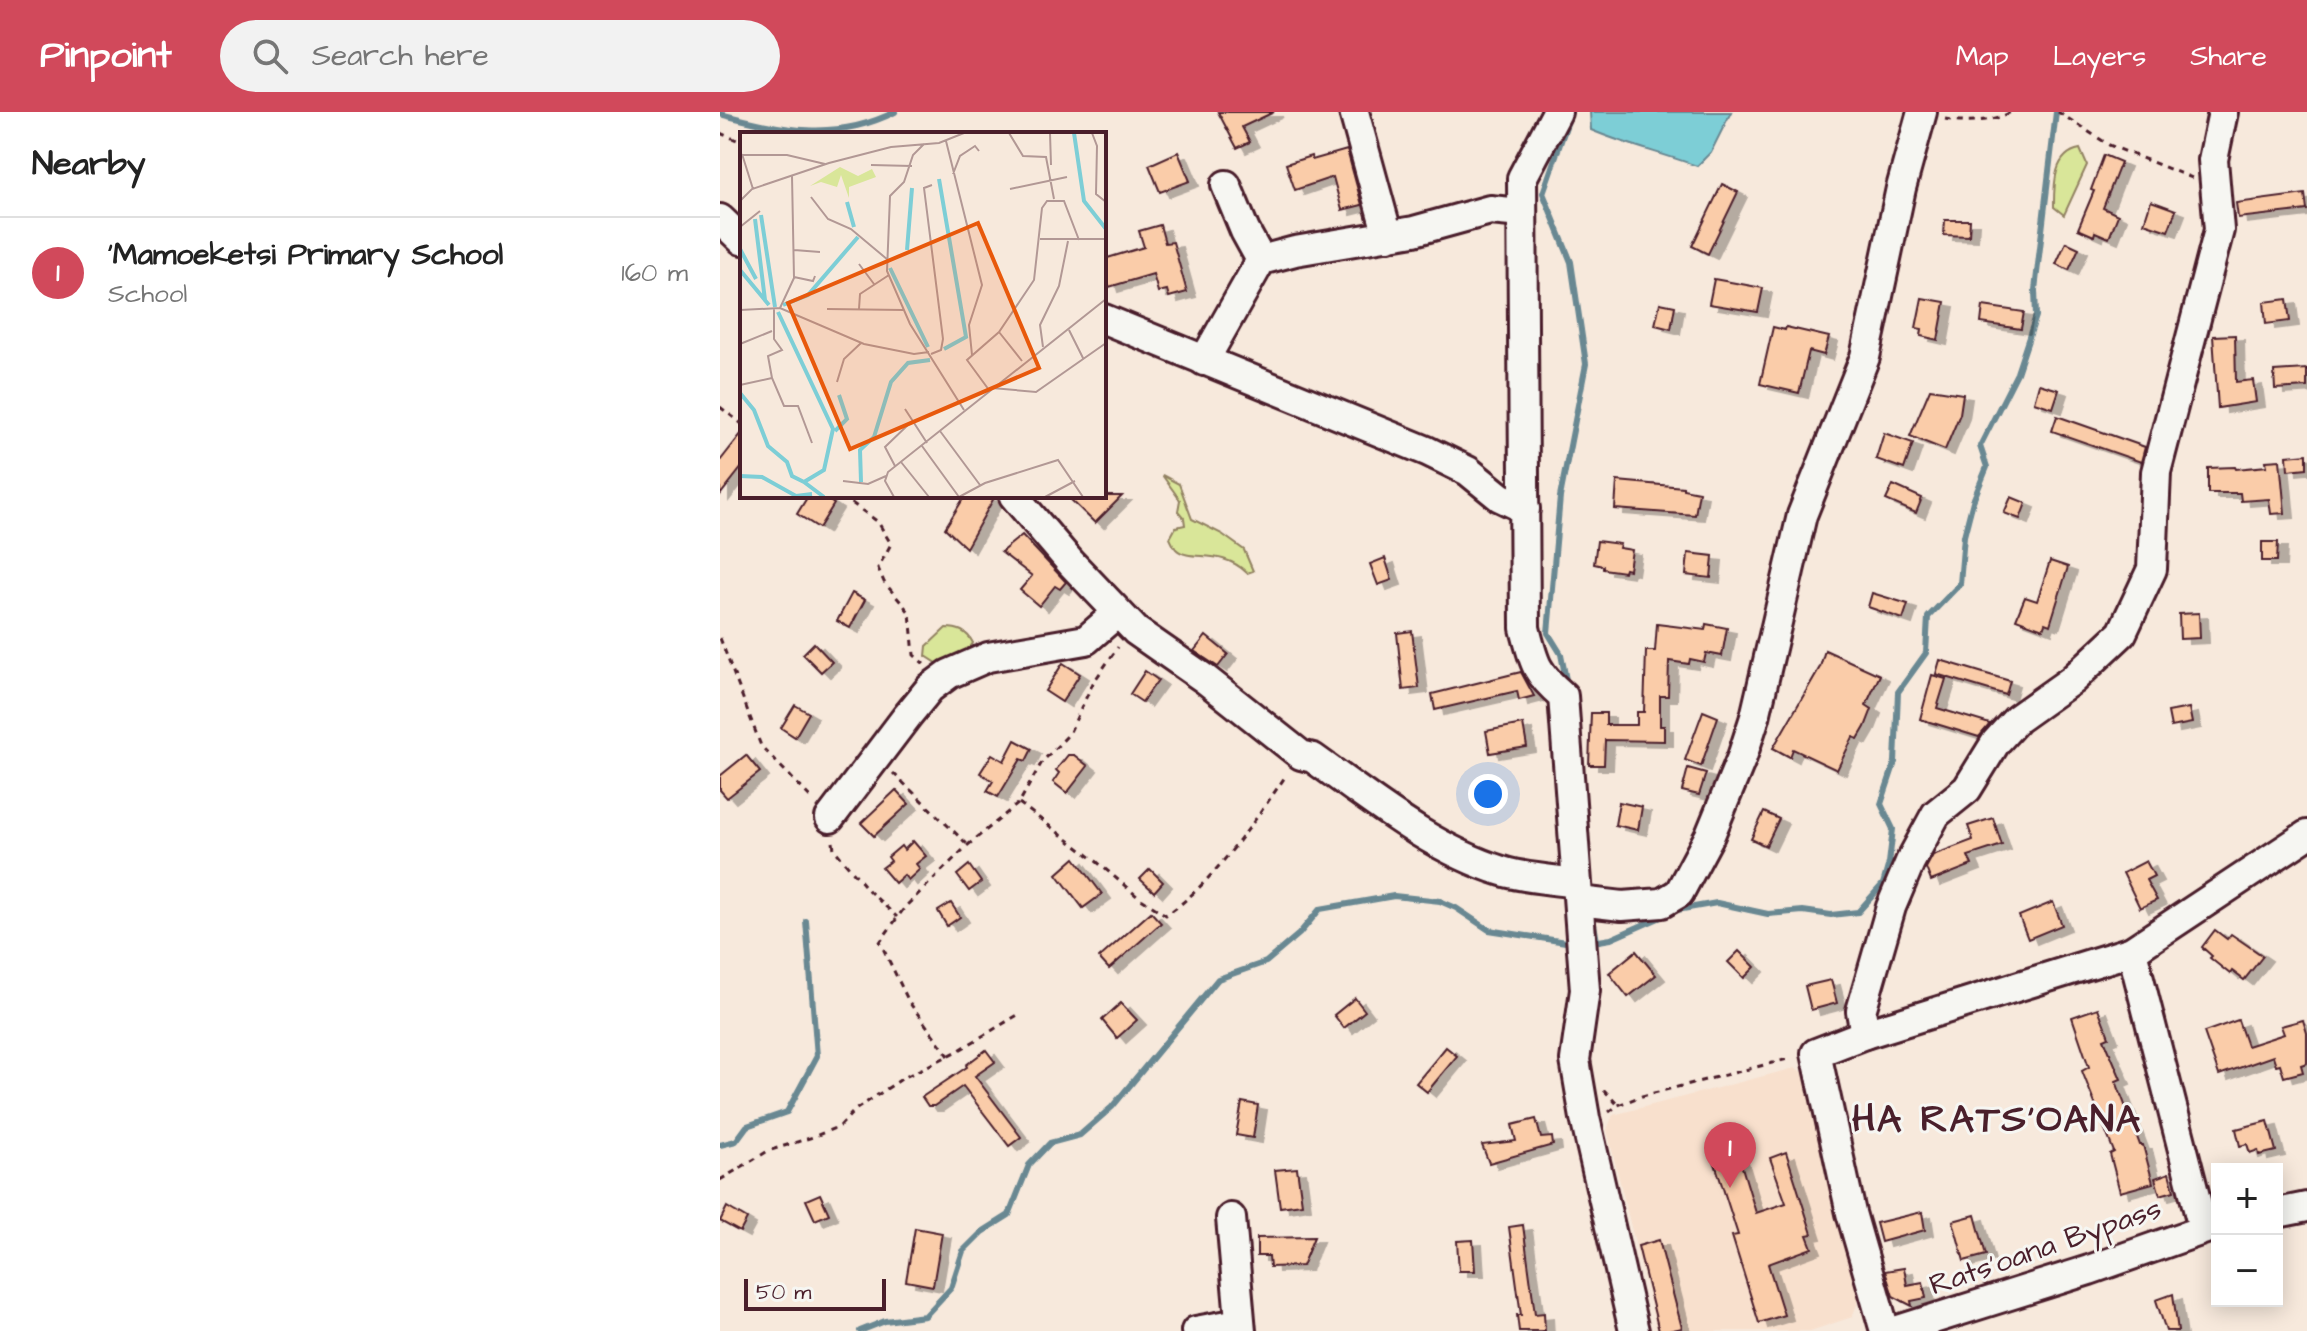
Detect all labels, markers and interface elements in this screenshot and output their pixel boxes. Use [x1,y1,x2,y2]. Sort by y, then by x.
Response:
search box [220,20,780,92]
text: Pinpoint [40,30,172,82]
icon: search [248,34,292,78]
text: Search here [312,35,489,77]
text: Map [1956,37,2009,76]
text: Layers [2053,37,2146,76]
text: Share [2190,37,2267,76]
inset map [740,132,1106,498]
text: Nearby [32,140,146,188]
text: 'Mamoeketsi Primary School [108,234,503,276]
text: 1 [56,255,60,291]
text: 160 m [621,255,688,291]
text: School [108,276,187,312]
your location [1468,774,1508,814]
district label: HA RATS'OANA [1852,1094,2142,1146]
pin: 1 [1704,1122,1756,1188]
map controls [2211,1163,2283,1307]
button: + [2211,1163,2283,1235]
street label: Rats'oana Bypass [1924,1188,2167,1307]
button: − [2211,1235,2283,1307]
scale bar [744,1275,886,1311]
text: 50 m [756,1277,811,1308]

